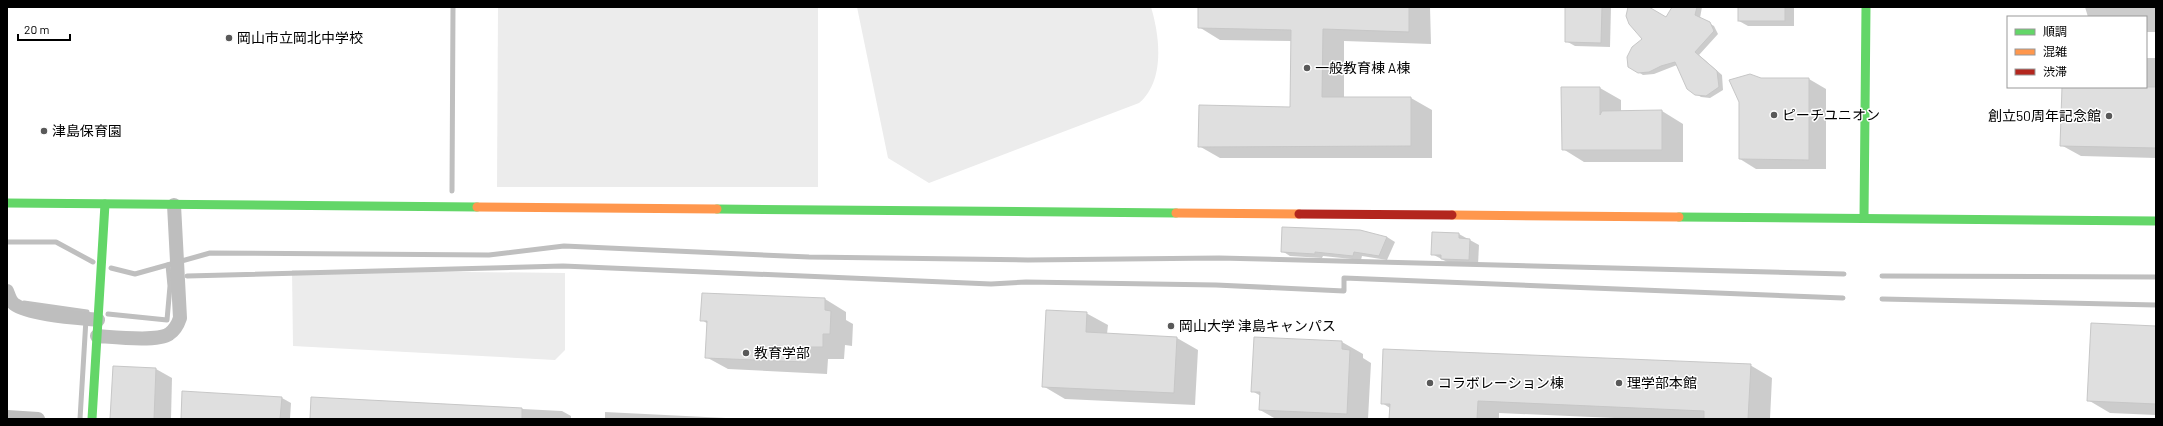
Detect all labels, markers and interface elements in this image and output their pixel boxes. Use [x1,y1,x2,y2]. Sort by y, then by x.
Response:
scale bar [18,16,70,42]
legend [2007,16,2147,88]
text: 20 m [24,22,50,36]
text: 順調 [2043,24,2067,38]
place label: 岡山市立岡北中学校 [237,29,363,46]
marker: 岡山市立岡北中学校 [224,33,234,43]
text: 混雑 [2043,44,2067,58]
place label: 一般教育棟 A棟 [1315,59,1410,76]
marker: 一般教育棟 A棟 [1302,63,1312,73]
text: 渋滞 [2043,64,2067,78]
place label: ピーチユニオン [1782,106,1880,123]
place label: 創立50周年記念館 [1988,107,2101,124]
marker: ピーチユニオン [1769,110,1779,120]
marker: 創立50周年記念館 [2104,111,2114,121]
place label: 津島保育園 [52,122,122,139]
marker: 津島保育園 [39,126,49,136]
place label: 岡山大学 津島キャンパス [1179,317,1336,334]
marker: 岡山大学 津島キャンパス [1166,321,1176,331]
place label: 教育学部 [754,344,810,361]
marker: 教育学部 [741,348,751,358]
place label: コラボレーション棟 [1438,374,1564,391]
place label: 理学部本館 [1627,374,1697,391]
marker: コラボレーション棟 [1425,378,1435,388]
marker: 理学部本館 [1614,378,1624,388]

